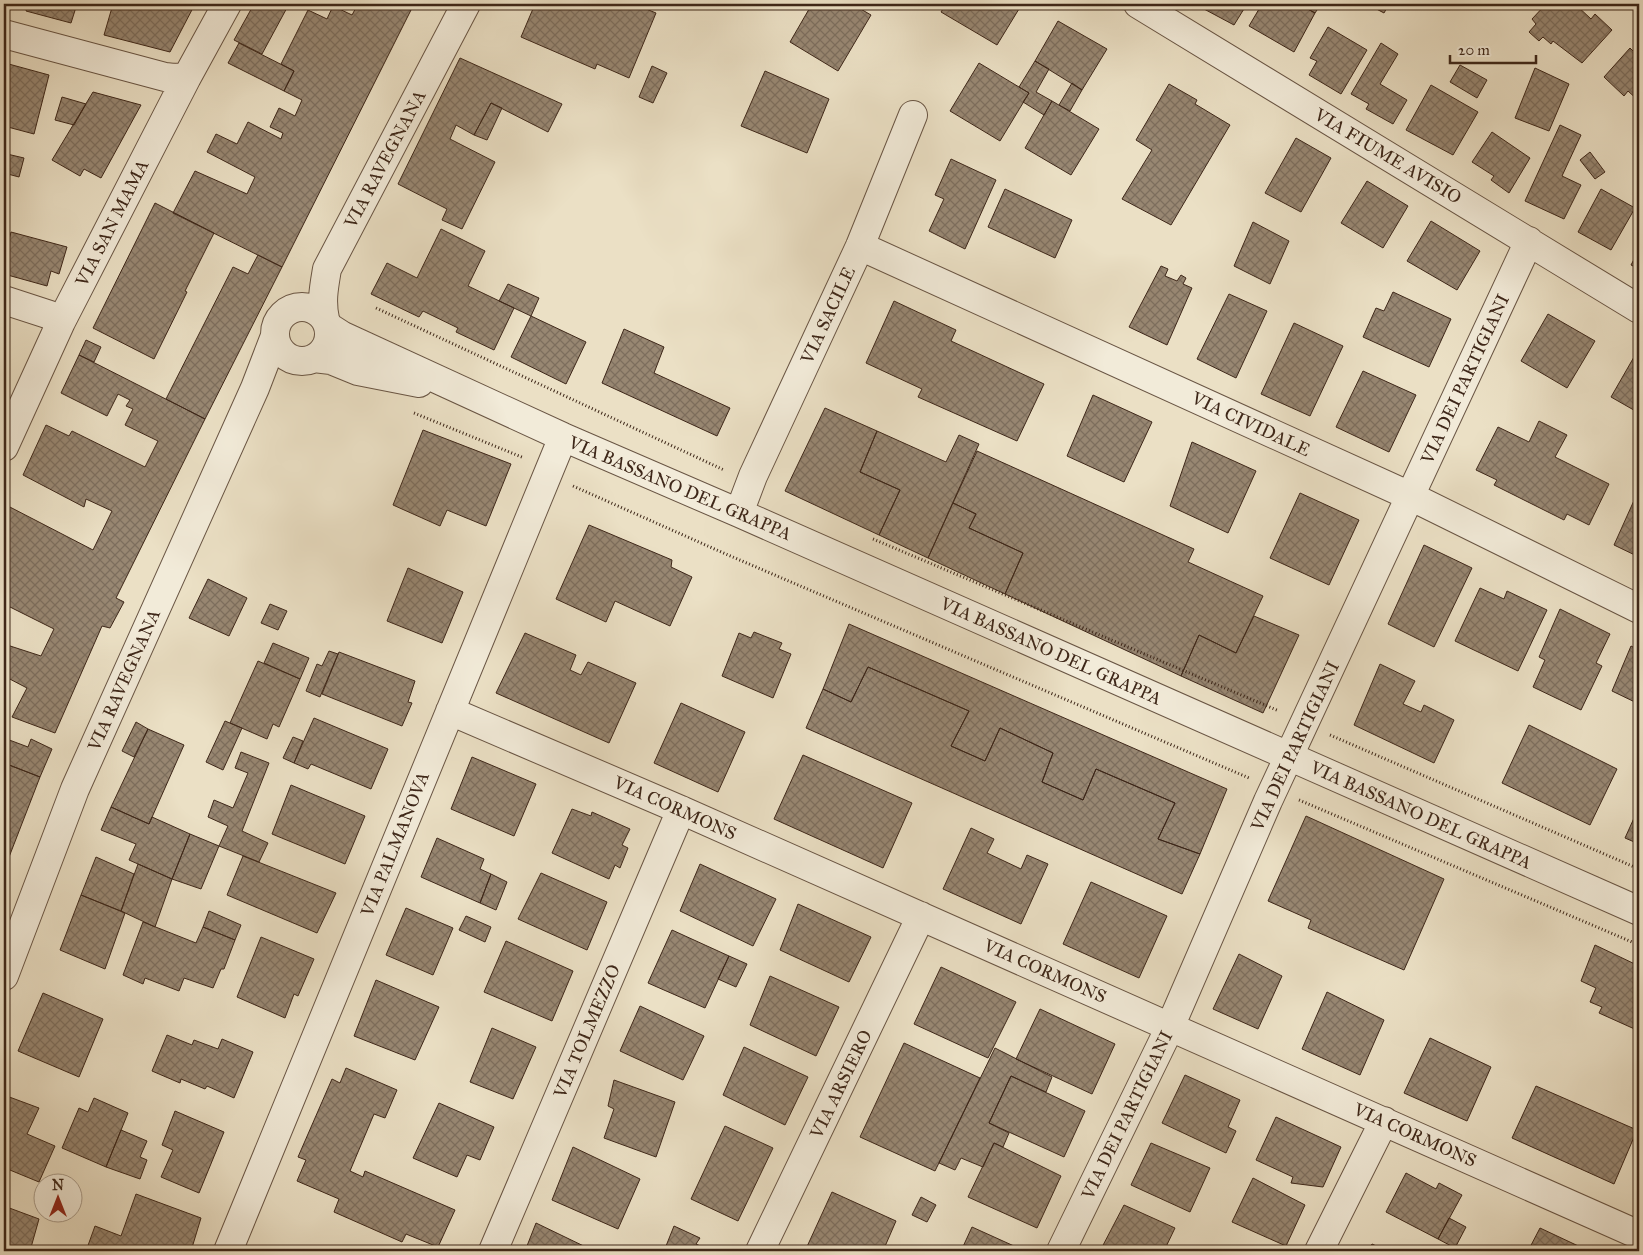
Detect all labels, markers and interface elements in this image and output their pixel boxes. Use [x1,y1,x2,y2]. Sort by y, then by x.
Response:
scale bar [1450,32,1537,64]
text: 20 m [1458,41,1490,59]
street label: VIA RAVEGNANA [339,86,431,232]
street label: VIA FIUME AVISIO [1310,103,1466,209]
street label: VIA SAN MAMA [70,156,153,291]
street label: VIA SACILE [796,263,860,368]
street label: VIA DEI PARTIGIANI [1416,290,1514,468]
street label: VIA CIVIDALE [1187,386,1314,461]
street label: VIA BASSANO DEL GRAPPA [564,431,795,545]
street label: VIA BASSANO DEL GRAPPA [936,592,1165,710]
street label: VIA RAVEGNANA [82,606,165,755]
street label: VIA DEI PARTIGIANI [1246,657,1344,835]
street label: VIA BASSANO DEL GRAPPA [1306,756,1535,874]
street label: VIA PALMANOVA [356,768,434,920]
street label: VIA CORMONS [609,771,740,845]
street label: VIA CORMONS [979,934,1110,1008]
street label: VIA TOLMEZZO [549,961,625,1102]
street label: VIA ARSIERO [805,1026,877,1143]
street label: VIA DEI PARTIGIANI [1076,1027,1178,1204]
street label: VIA CORMONS [1349,1098,1480,1172]
north arrow [32,1172,82,1222]
text: N [52,1177,64,1194]

